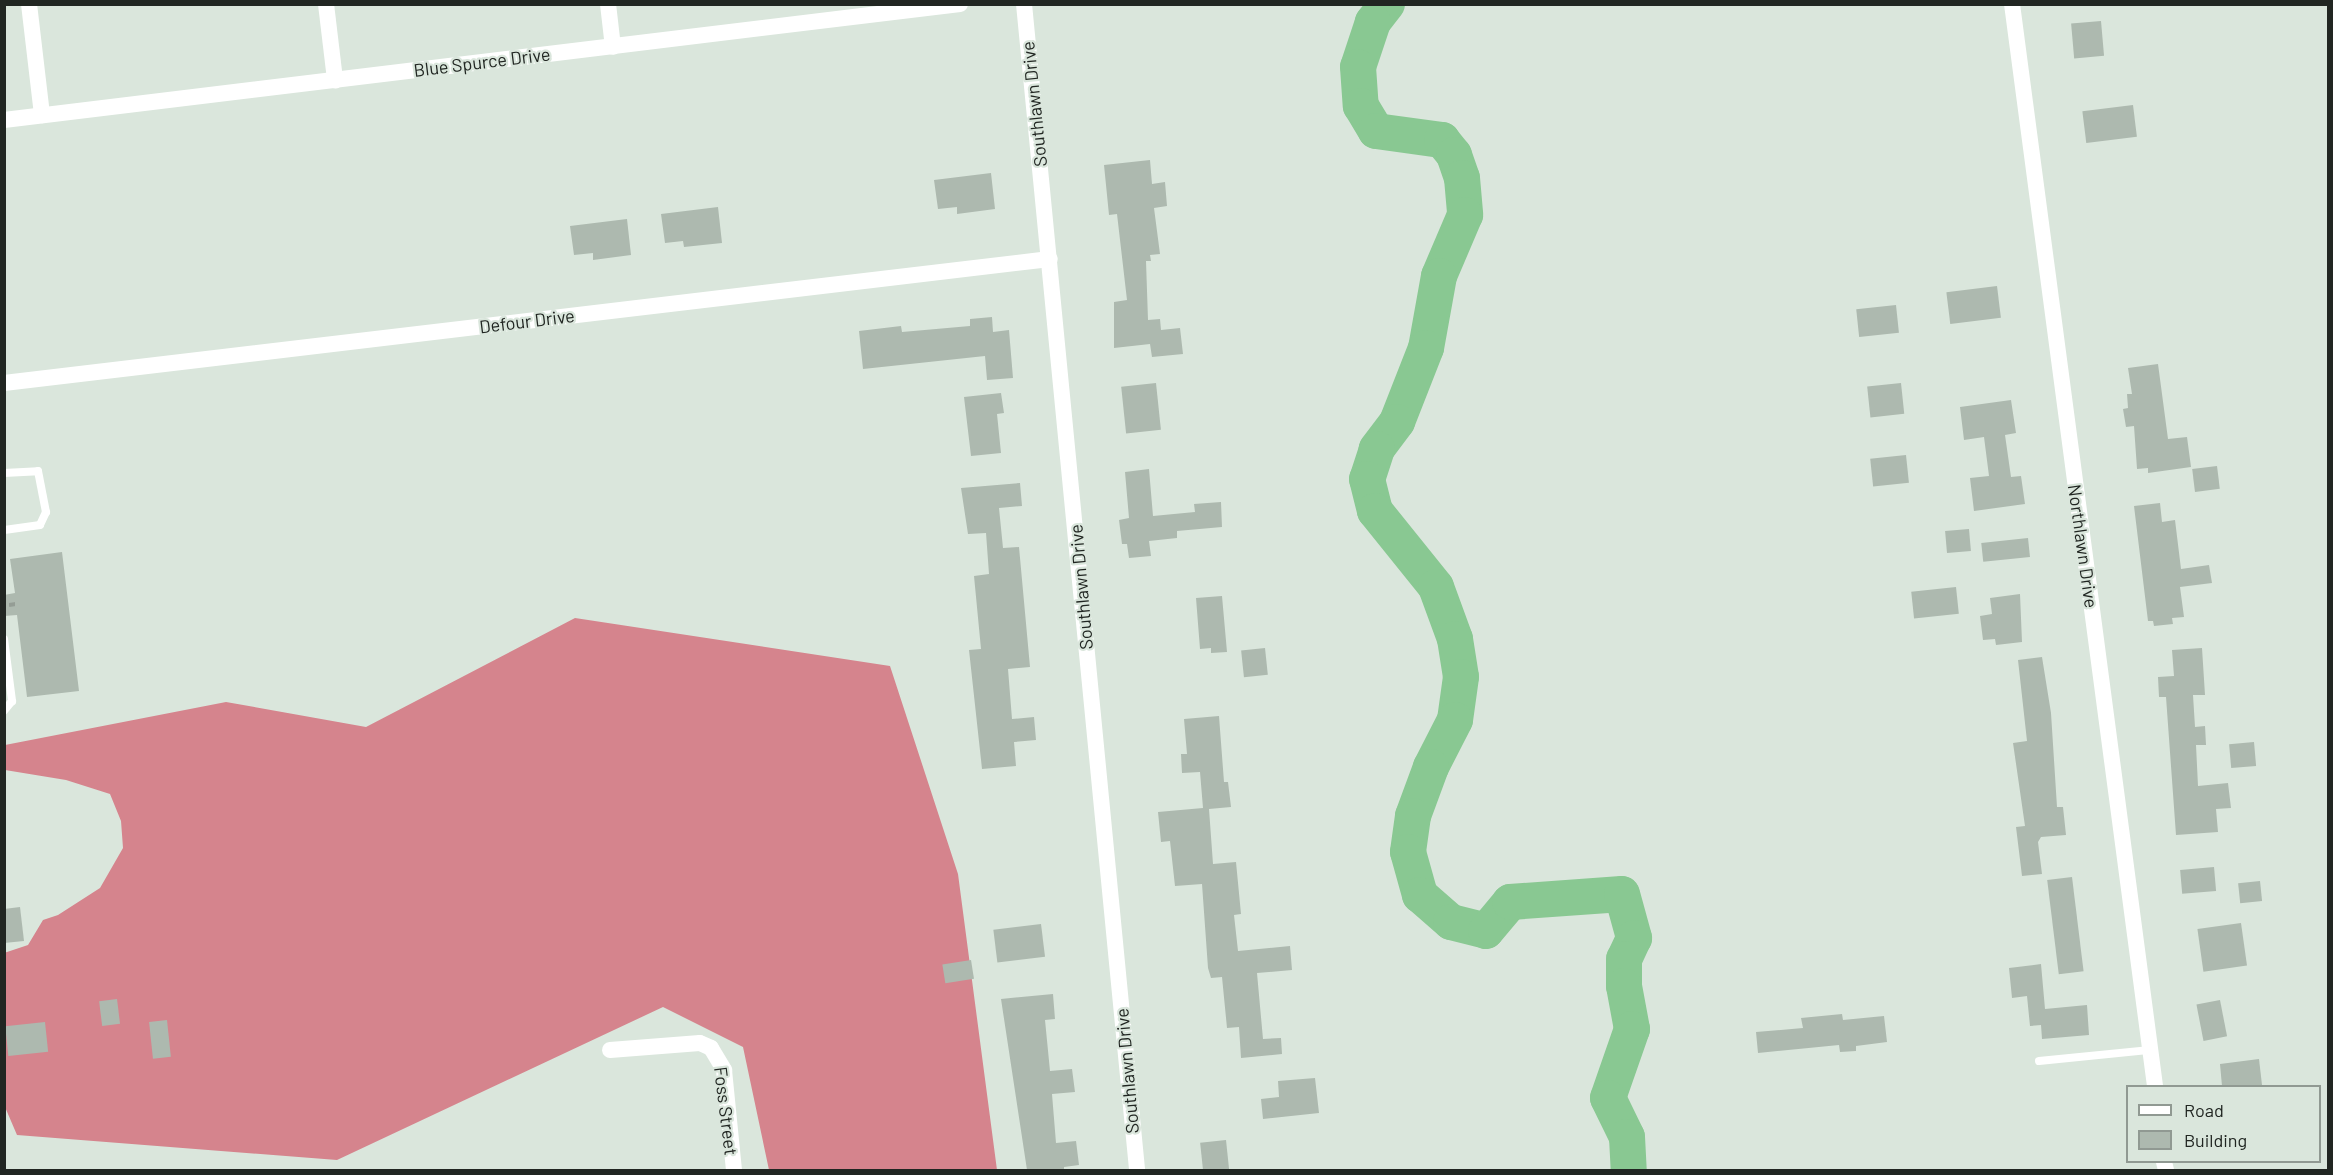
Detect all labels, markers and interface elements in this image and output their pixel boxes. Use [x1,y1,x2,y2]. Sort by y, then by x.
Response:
street label: Southlawn Drive [1017,40,1051,168]
street label: Blue Spurce Drive [412,43,552,81]
street label: Defour Drive [478,304,576,338]
street label: Northlawn Drive [2064,483,2102,609]
street label: Southlawn Drive [1065,523,1097,651]
street label: Southlawn Drive [1111,1007,1143,1135]
street label: Foss Street [710,1065,742,1157]
legend [2126,1085,2321,1163]
text: Road [2184,1099,2224,1121]
text: Building [2184,1129,2247,1151]

